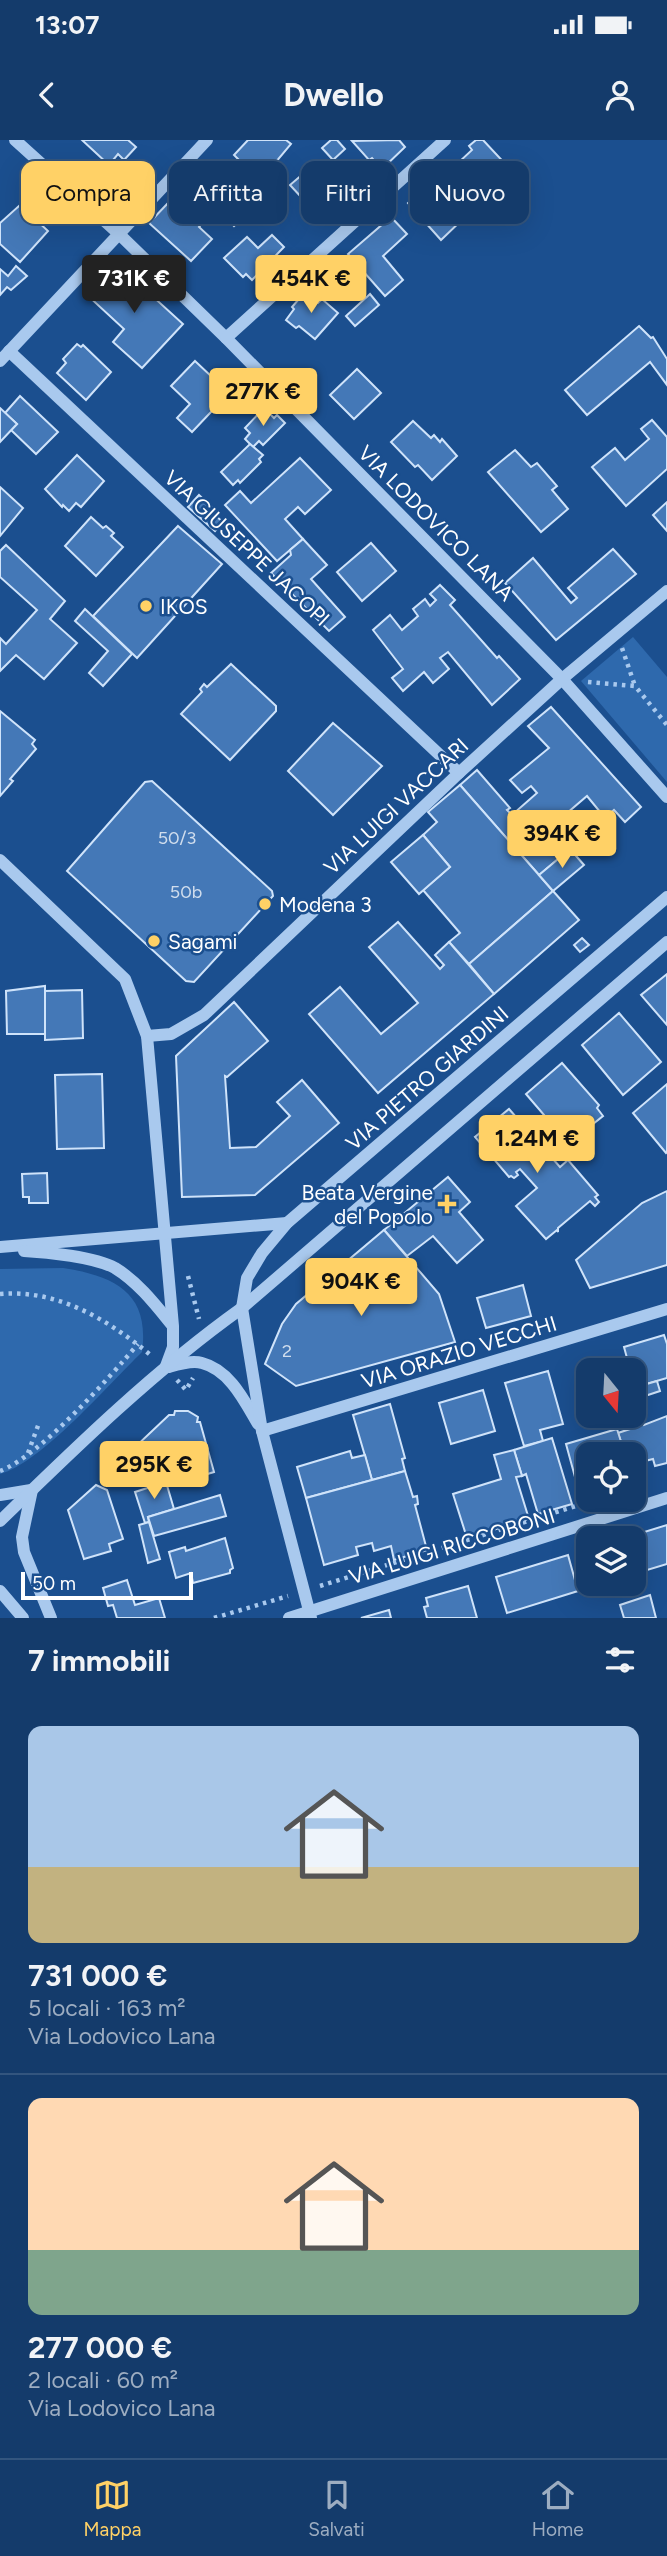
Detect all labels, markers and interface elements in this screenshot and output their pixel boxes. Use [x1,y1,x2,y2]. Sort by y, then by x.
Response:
text: 13:07 [35,9,100,41]
icon: back [28,76,66,114]
text: Dwello [283,76,384,114]
icon: person [601,76,639,114]
chip: Compra [21,161,155,224]
chip: Affitta [169,161,287,224]
chip: Filtri [301,161,396,224]
chip: Nuovo [410,161,529,224]
pin: 731K € [77,256,191,315]
pin: 454K € [254,256,368,315]
text: 731K € [98,264,170,292]
text: 454K € [271,264,351,292]
pin: 277K € [206,369,320,428]
text: 277K € [225,377,301,405]
street label: VIA LODOVICO LANA [353,440,519,606]
street label: VIA GIUSEPPE JACOPI [159,465,335,631]
place label: IKOS [160,594,208,619]
marker: IKOS [138,598,154,614]
street label: VIA LUIGI VACCARI [319,733,473,879]
pin: 394K € [505,810,619,870]
text: 394K € [523,819,601,847]
house number: 50/3 [158,827,196,849]
house number: 50b [170,881,202,903]
place label: Modena 3 [279,892,372,917]
marker: Modena 3 [257,896,273,912]
place label: Sagami [168,929,237,954]
marker: Sagami [146,933,162,949]
street label: VIA PIETRO GIARDINI [341,1001,513,1155]
pin: 1.24M € [472,1116,602,1175]
text: 1.24M € [495,1124,579,1152]
place label: Beata Vergine del Popolo [302,1180,433,1229]
marker: Beata Vergine del Popolo [439,1196,455,1212]
pin: 904K € [304,1258,418,1318]
text: 904K € [321,1267,401,1295]
street label: VIA ORAZIO VECCHI [358,1310,560,1394]
house number: 2 [282,1340,292,1362]
north arrow [576,1358,646,1428]
map controls [576,1358,646,1596]
pin: 295K € [97,1442,211,1501]
button: locate [576,1442,646,1512]
text: 295K € [116,1450,192,1478]
street label: VIA LUIGI RICCOBONI [346,1503,558,1589]
button: layers [576,1526,646,1596]
scale bar [21,1569,192,1601]
text: 50 m [32,1572,76,1595]
icon: filters [601,1641,639,1679]
text: 7 immobili [28,1642,170,1679]
icon: home [271,1771,397,1897]
text: 731 000 € [28,1957,167,1994]
text: 5 locali · 163 m² [28,1994,186,2022]
text: Via Lodovico Lana [28,2022,216,2050]
icon: home [271,2143,397,2269]
text: 277 000 € [28,2329,172,2366]
text: 2 locali · 60 m² [28,2366,178,2394]
text: Via Lodovico Lana [28,2394,216,2422]
tab: Mappa [83,2476,141,2541]
tab: Salvati [308,2476,365,2541]
tab: Home [532,2476,584,2541]

